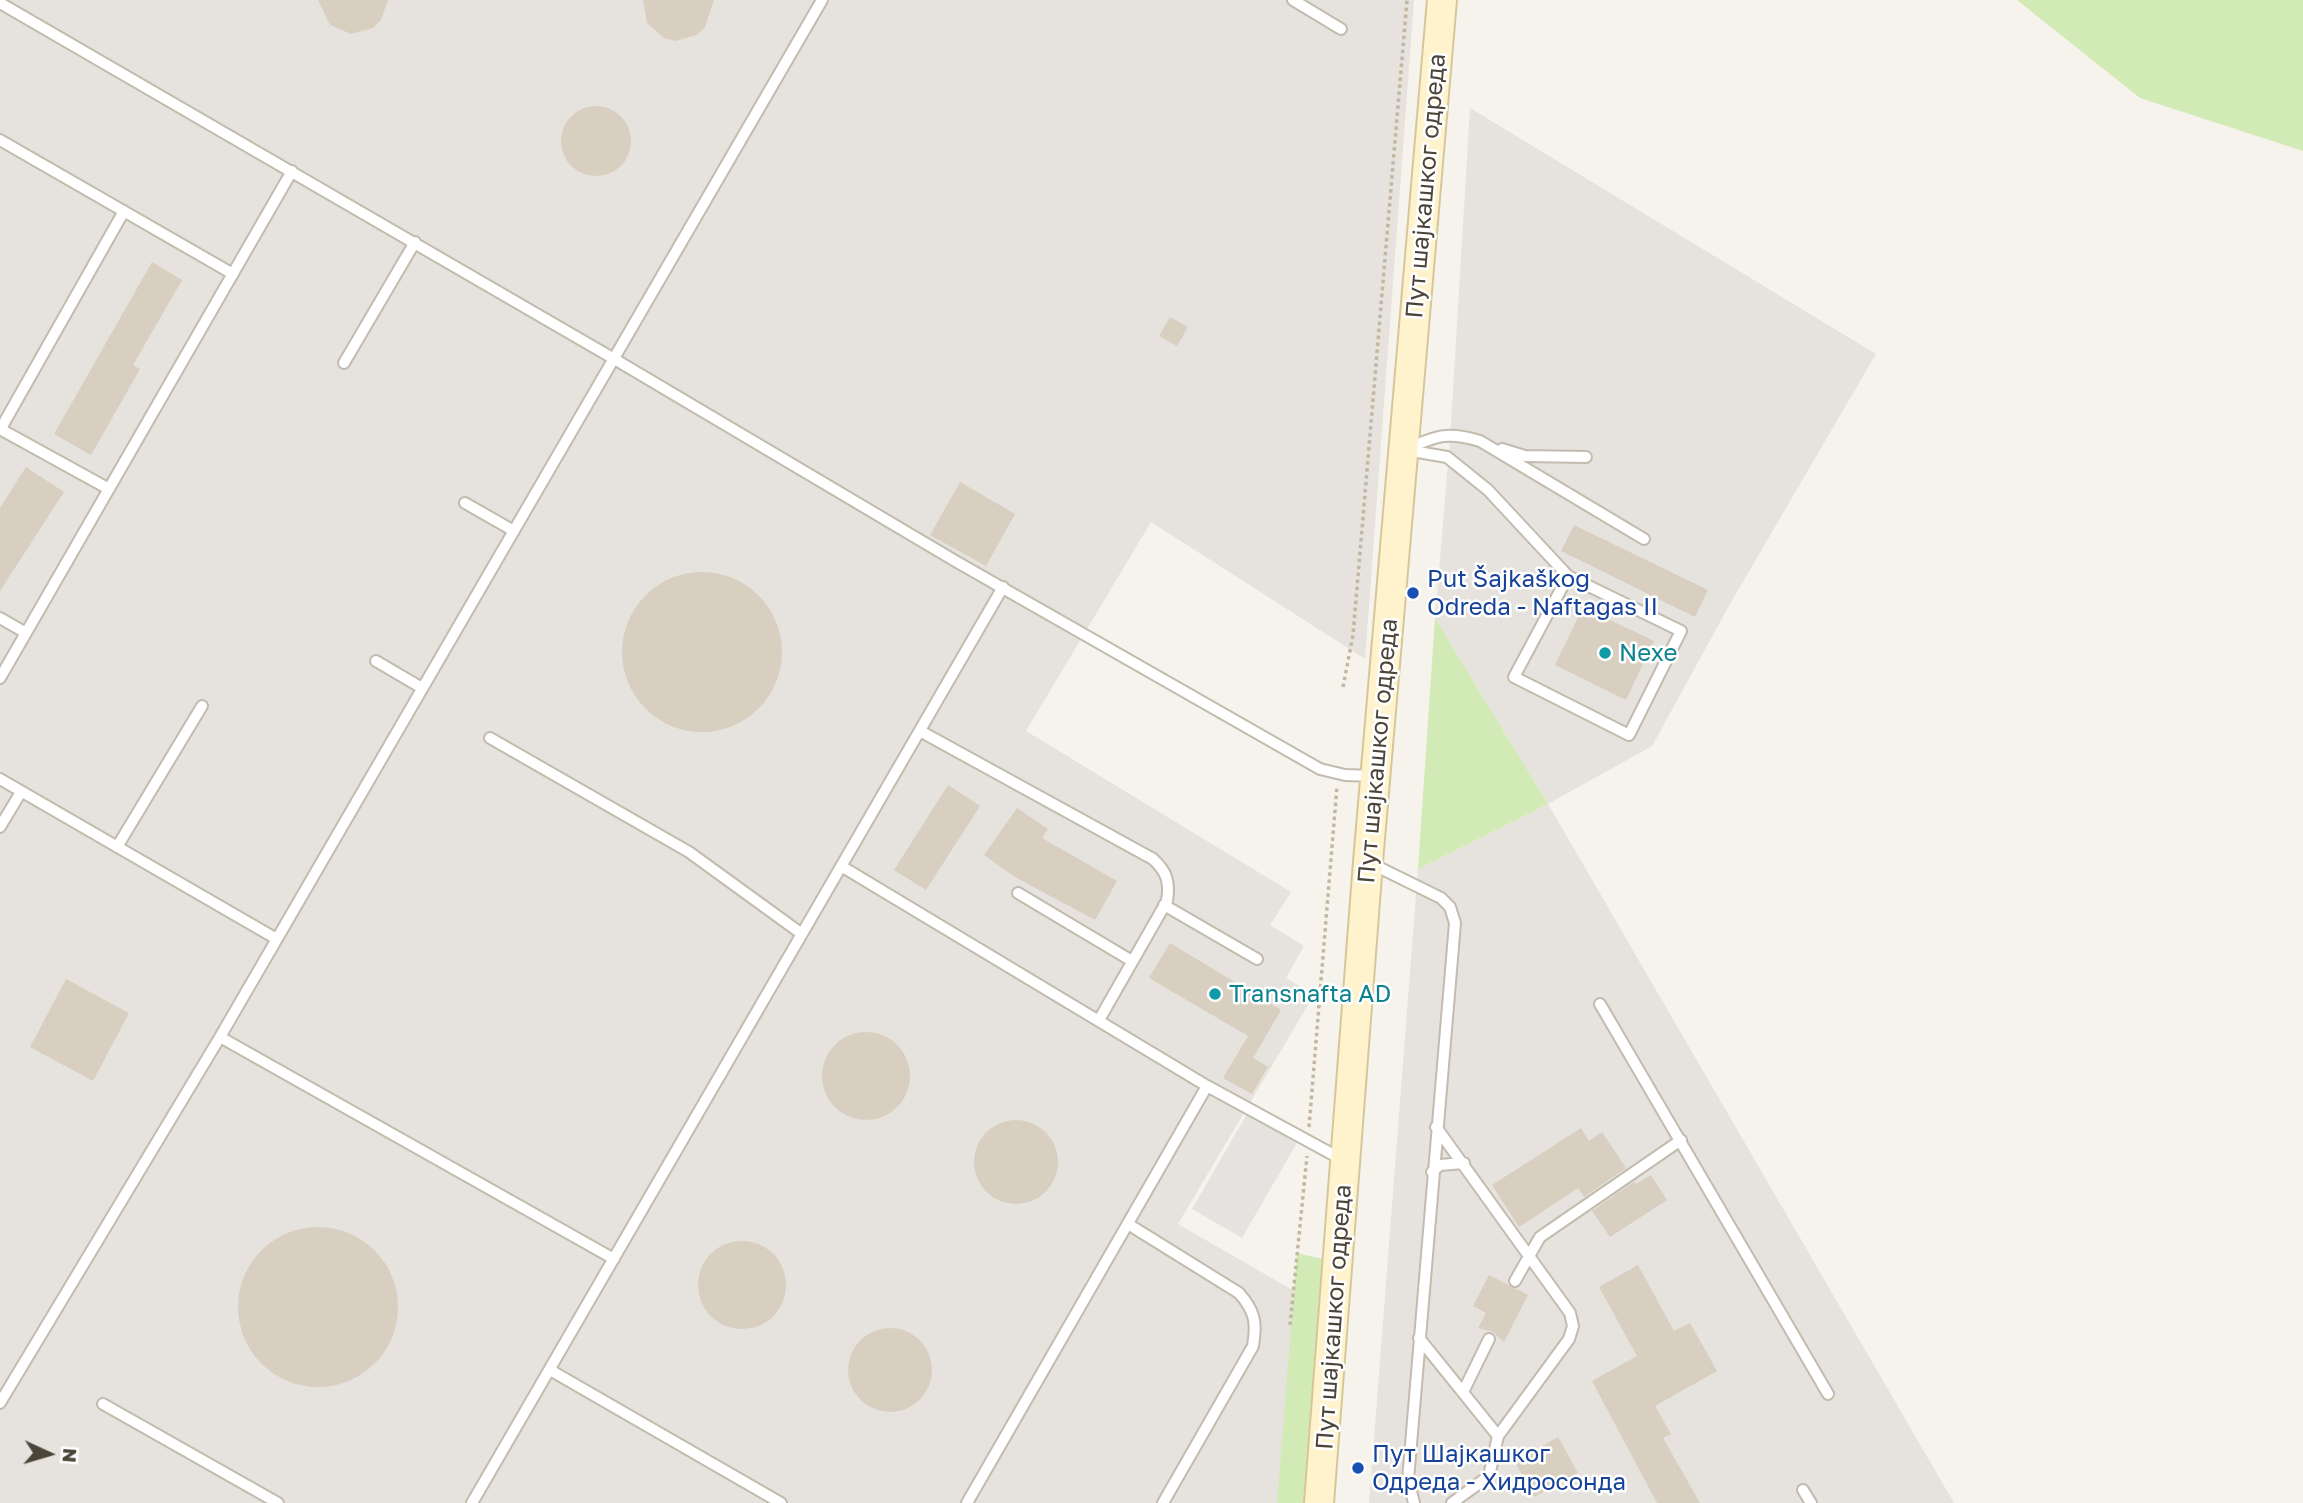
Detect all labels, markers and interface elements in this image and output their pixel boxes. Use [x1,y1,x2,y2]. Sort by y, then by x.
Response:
street label: Пут шајкашког одреда [1400,52,1452,320]
place label: Put Šajkaškog Odreda - Naftagas II [1427,565,1658,621]
marker: Put Šajkaškog Odreda - Naftagas II [1405,585,1421,601]
street label: Пут шајкашког одреда [1352,617,1404,885]
place label: Nexe [1619,639,1677,667]
marker: Nexe [1597,645,1613,661]
place label: Transnafta AD [1229,980,1391,1008]
marker: Transnafta AD [1207,986,1223,1002]
street label: Пут шајкашког одреда [1310,1183,1358,1451]
north arrow [14,1419,84,1489]
place label: Пут Шајкашког Одреда - Хидросонда [1372,1440,1626,1496]
text: N [58,1447,82,1464]
marker: Пут Шајкашког Одреда - Хидросонда [1350,1460,1366,1476]

